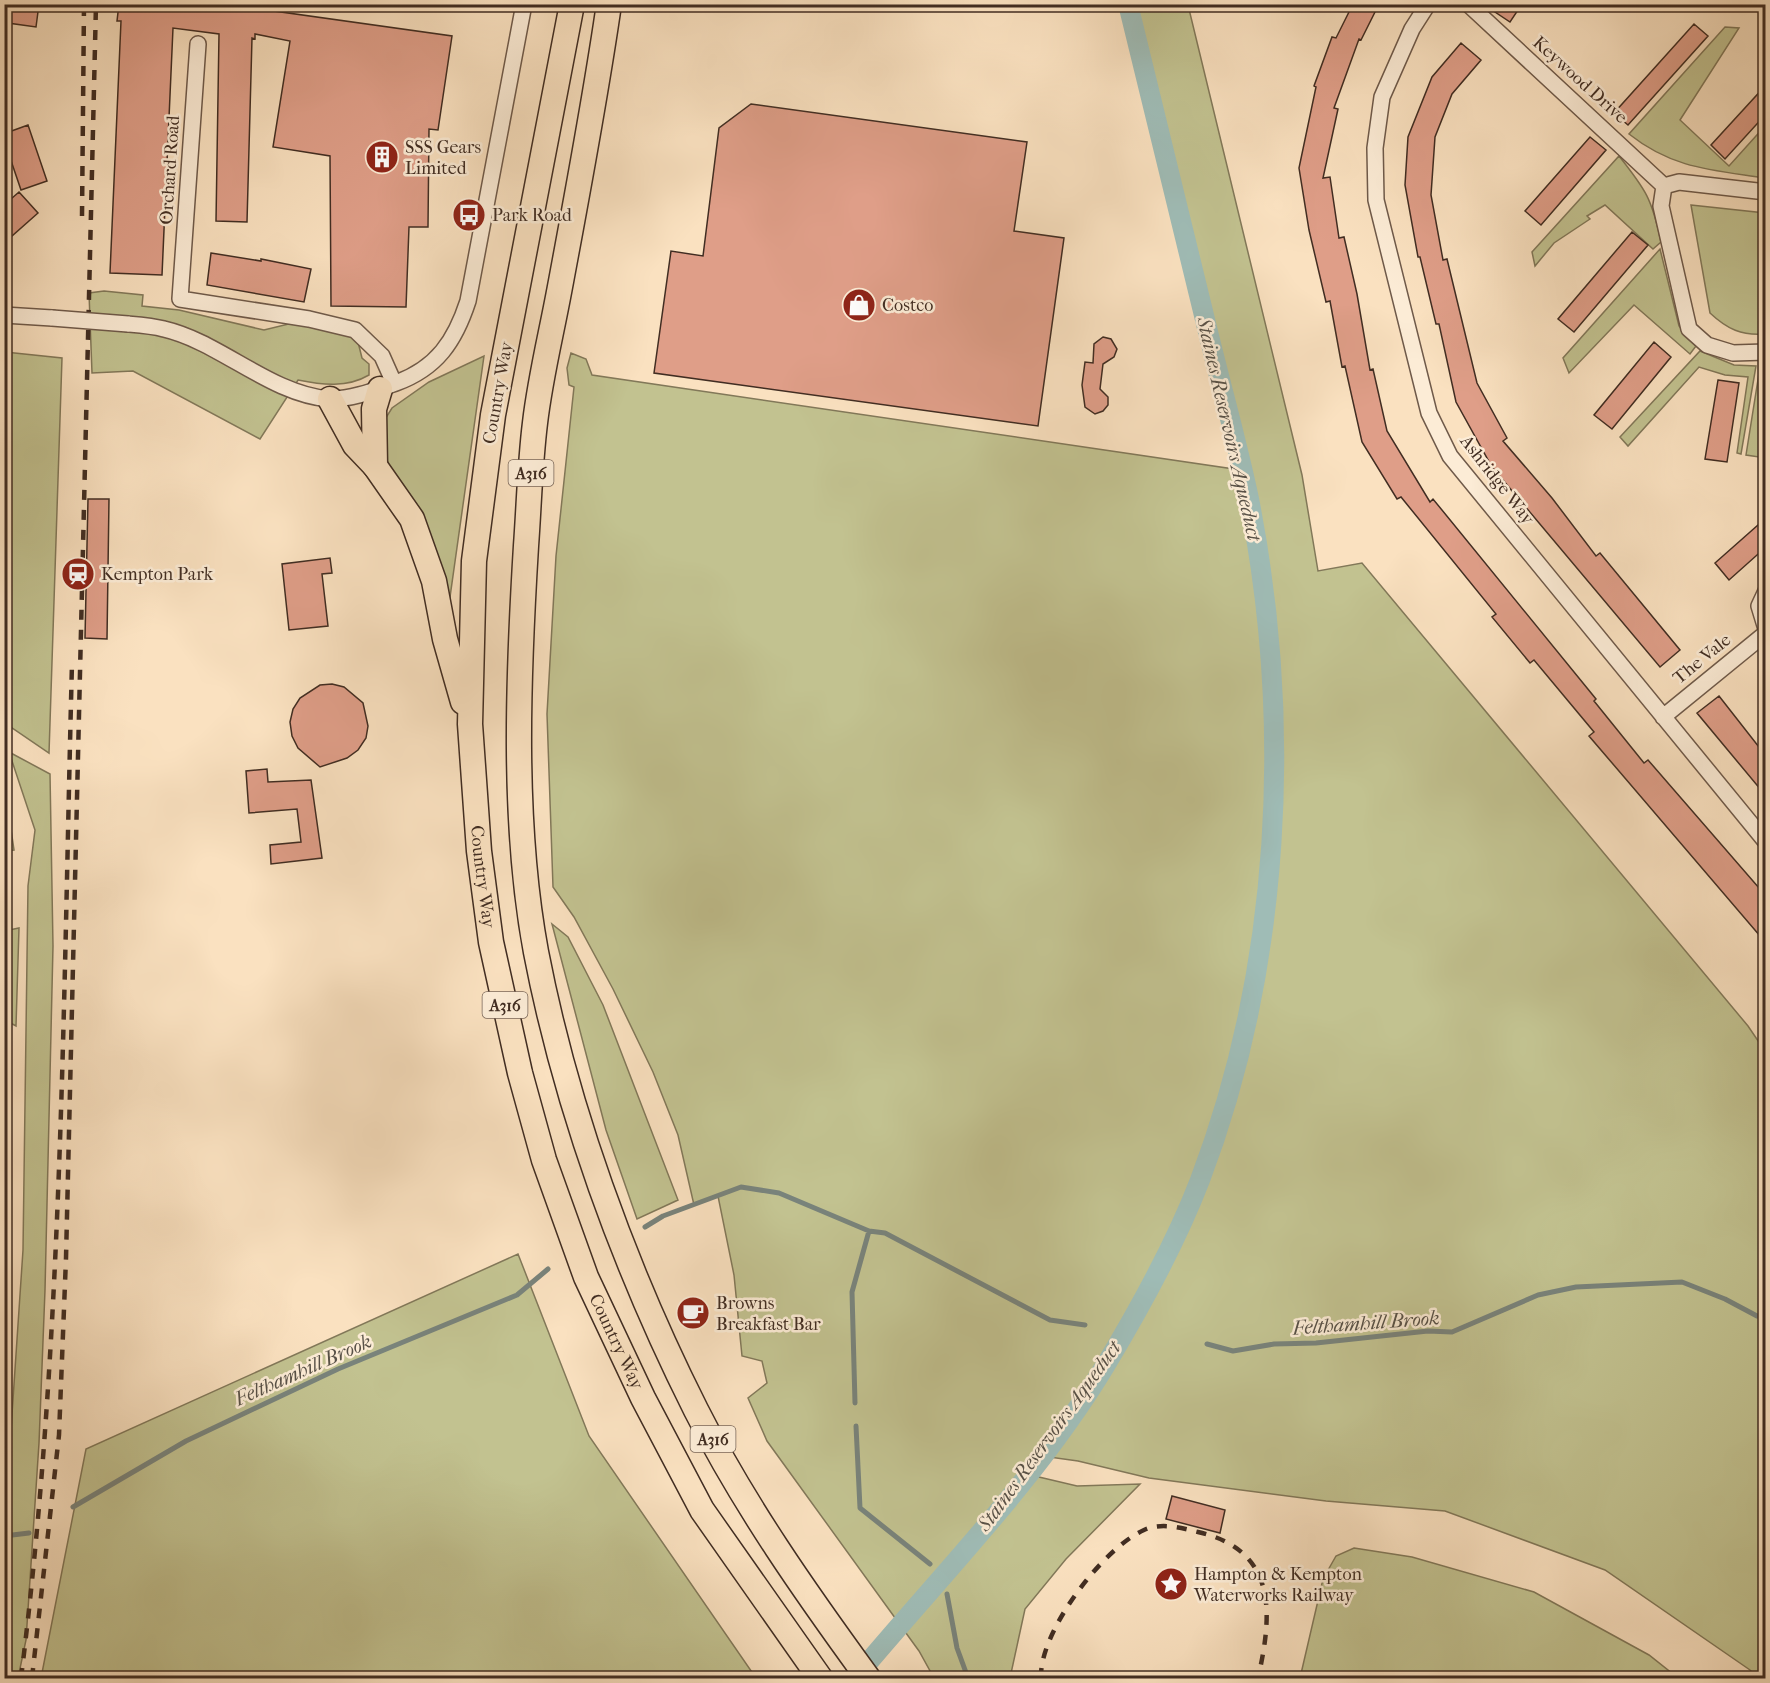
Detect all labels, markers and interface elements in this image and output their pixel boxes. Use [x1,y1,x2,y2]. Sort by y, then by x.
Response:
street label: Keywood Drive [1528,32,1632,128]
street label: Orchard Road [156,115,184,225]
place label: SSS Gears Limited [405,137,481,179]
building icon: SSS Gears Limited [364,139,400,175]
bus stop icon: Park Road [451,197,487,233]
place label: Park Road [492,205,572,226]
shop icon: Costco [841,287,877,323]
place label: Costco [882,295,933,316]
water label: Staines Reservoirs Aqueduct [1192,314,1266,545]
street label: Country Way [479,339,518,446]
street label: Ashridge Way [1455,430,1539,530]
road number: A316 [508,460,554,486]
station icon: Kempton Park [60,556,96,592]
place label: Kempton Park [101,564,214,585]
street label: The Vale [1669,629,1735,689]
street label: Country Way [467,825,500,931]
road number: A316 [482,992,528,1018]
street label: Country Way [585,1290,649,1394]
place label: Browns Breakfast Bar [716,1293,821,1335]
cafe icon: Browns Breakfast Bar [675,1295,711,1331]
water label: Felthamhill Brook [1291,1306,1440,1340]
water label: Felthamhill Brook [230,1330,375,1411]
water label: Staines Reservoirs Aqueduct [972,1335,1127,1536]
road number: A316 [690,1426,736,1452]
place label: Hampton & Kempton Waterworks Railway [1193,1564,1363,1606]
place icon: Hampton & Kempton Waterworks Railway [1153,1566,1189,1602]

